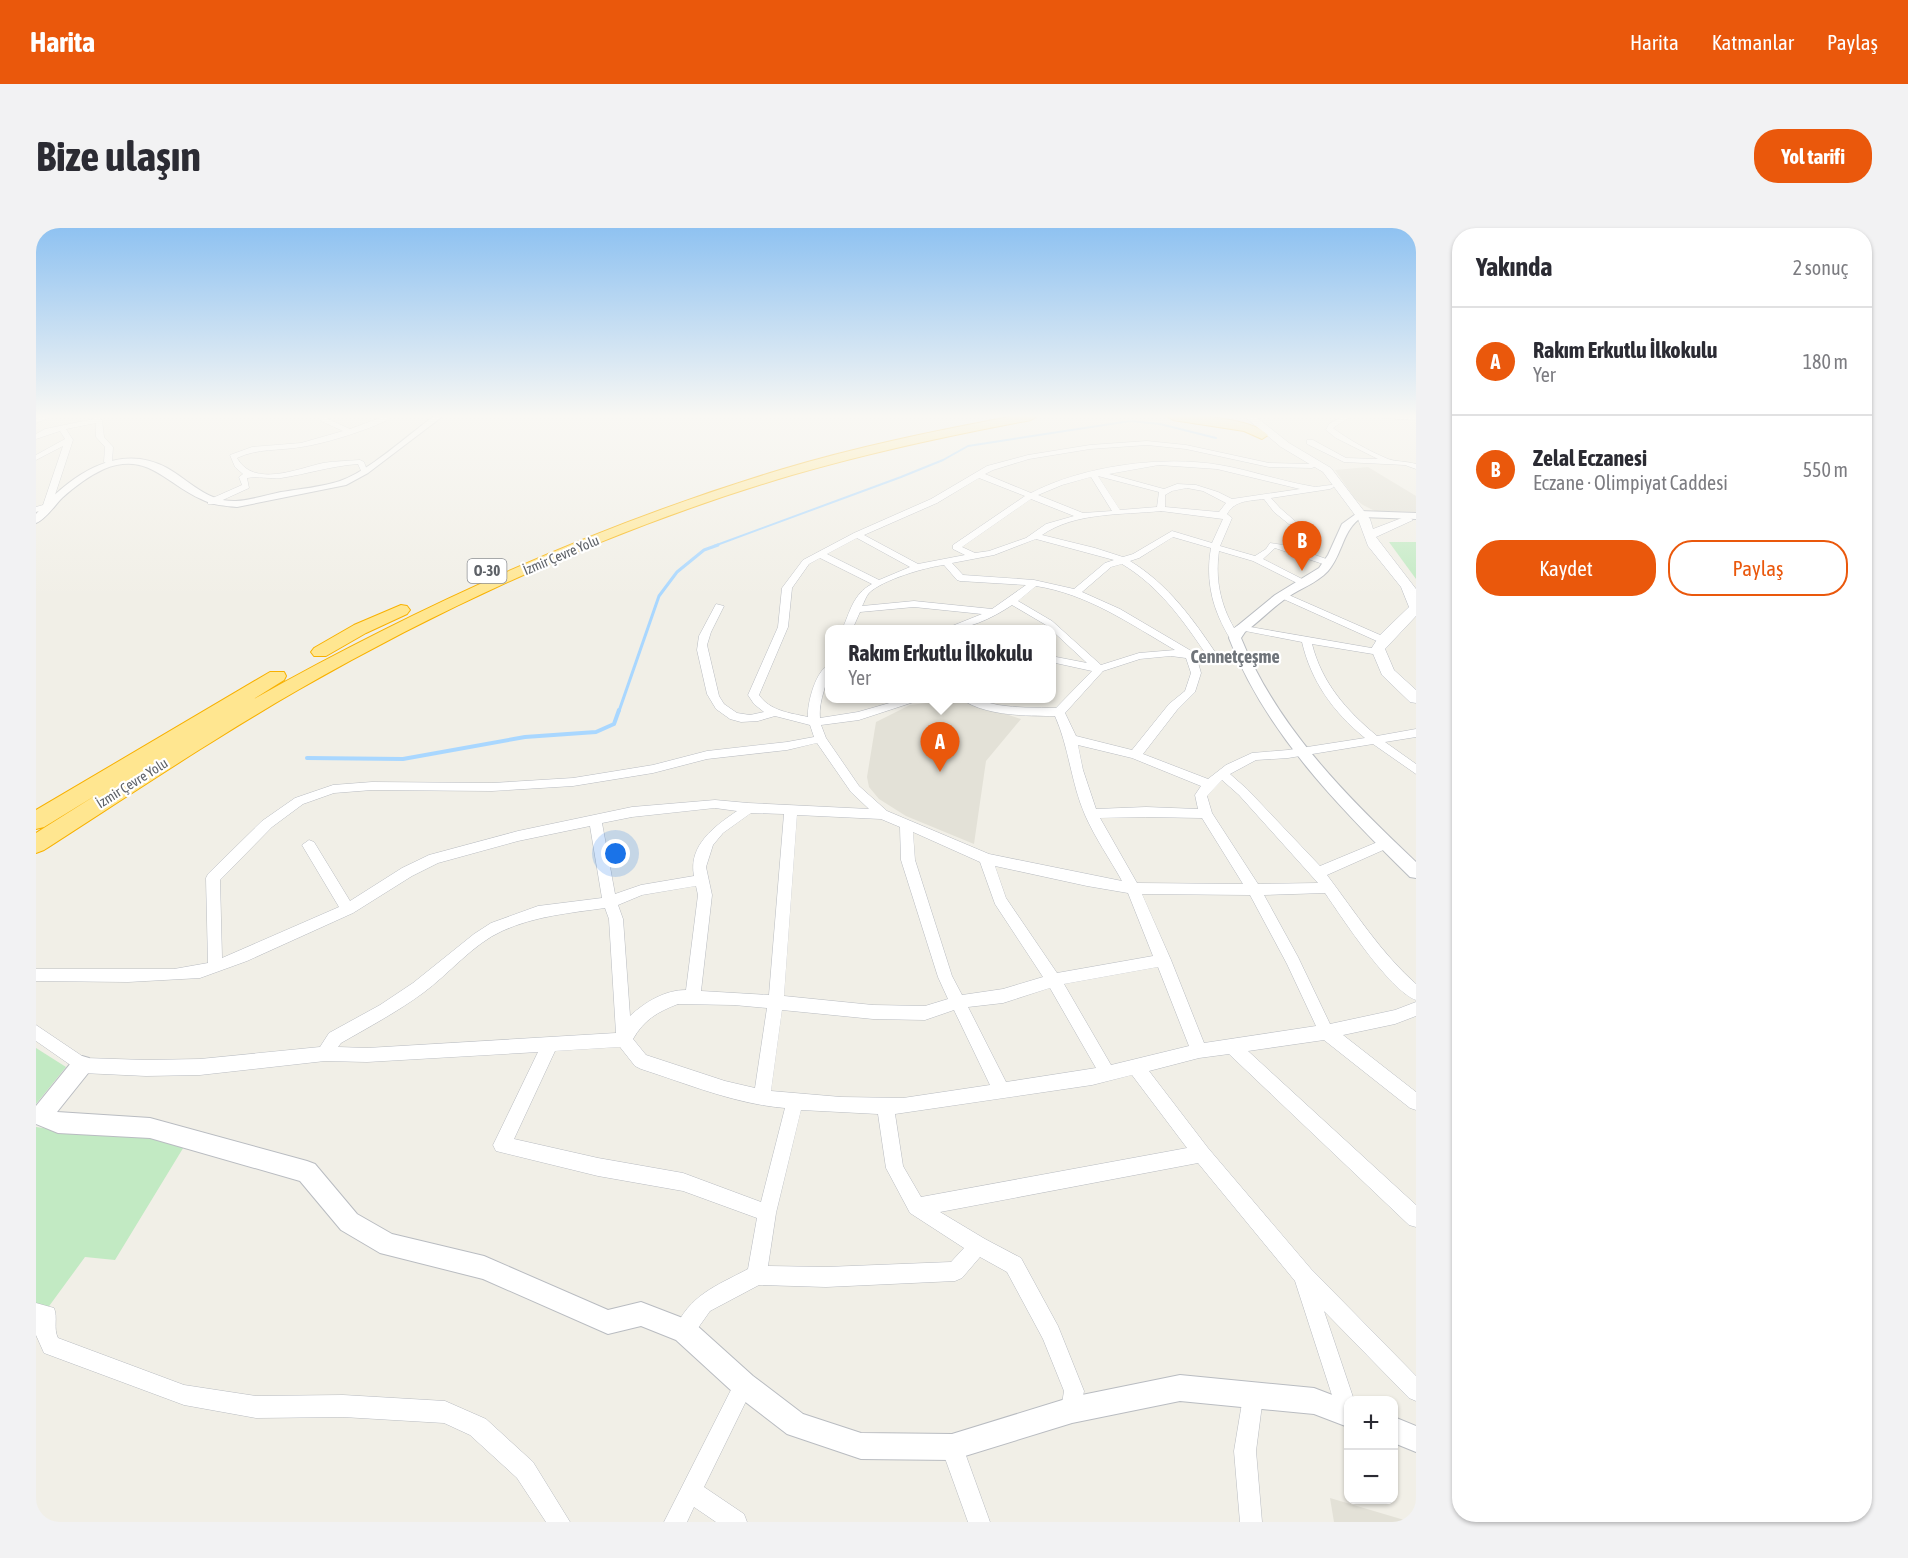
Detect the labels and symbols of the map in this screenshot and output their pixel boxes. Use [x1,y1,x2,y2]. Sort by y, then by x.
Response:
pin: B [1282,522,1322,571]
street label: İzmir Çevre Yolu [521,532,601,578]
road number: O-30 [468,559,506,583]
district label: Cennetçeşme [1190,646,1280,667]
pin: A [920,722,960,772]
street label: İzmir Çevre Yolu [93,755,171,811]
your location [601,839,630,868]

